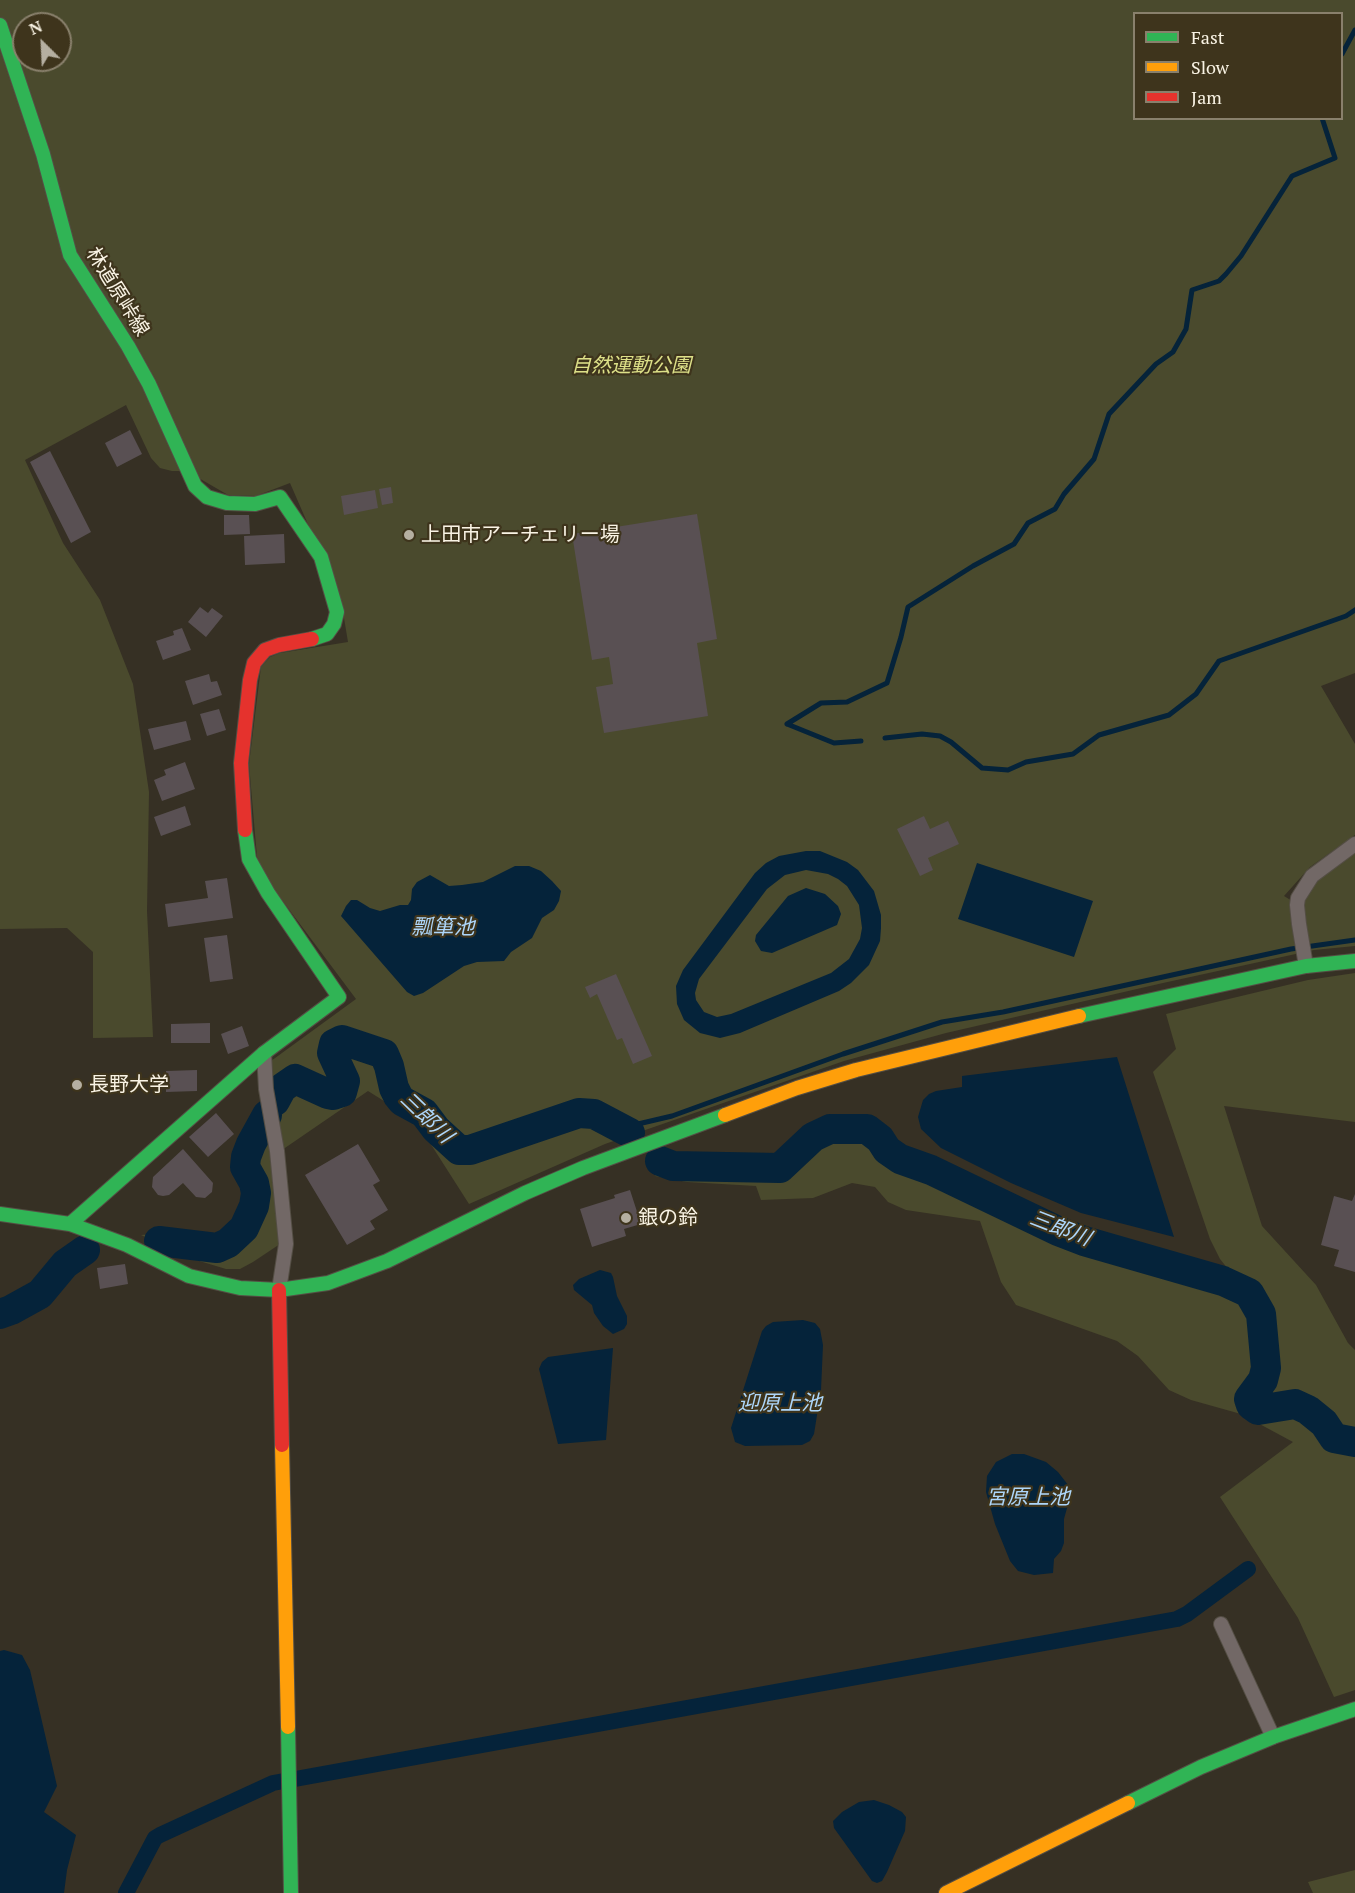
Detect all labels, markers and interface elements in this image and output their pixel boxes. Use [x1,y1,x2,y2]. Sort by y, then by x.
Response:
north arrow [12,12,72,72]
legend [1133,12,1343,120]
text: N [25,15,46,40]
text: Fast [1191,25,1224,49]
text: Slow [1191,55,1229,79]
text: Jam [1191,85,1222,109]
street label: 林道原峠線 [80,243,154,341]
park label: 自然運動公園 [571,354,691,378]
place label: 上田市アーチェリー場 [421,523,620,547]
marker: 上田市アーチェリー場 [402,528,416,542]
water label: 瓢箪池 [412,915,474,941]
place label: 長野大学 [89,1073,169,1097]
marker: 長野大学 [70,1078,84,1092]
water label: 三郎川 [395,1087,457,1149]
place label: 銀の鈴 [638,1206,698,1230]
water label: 三郎川 [1026,1206,1094,1252]
marker: 銀の鈴 [619,1211,633,1225]
water label: 迎原上池 [738,1391,822,1417]
water label: 宮原上池 [986,1485,1070,1511]

